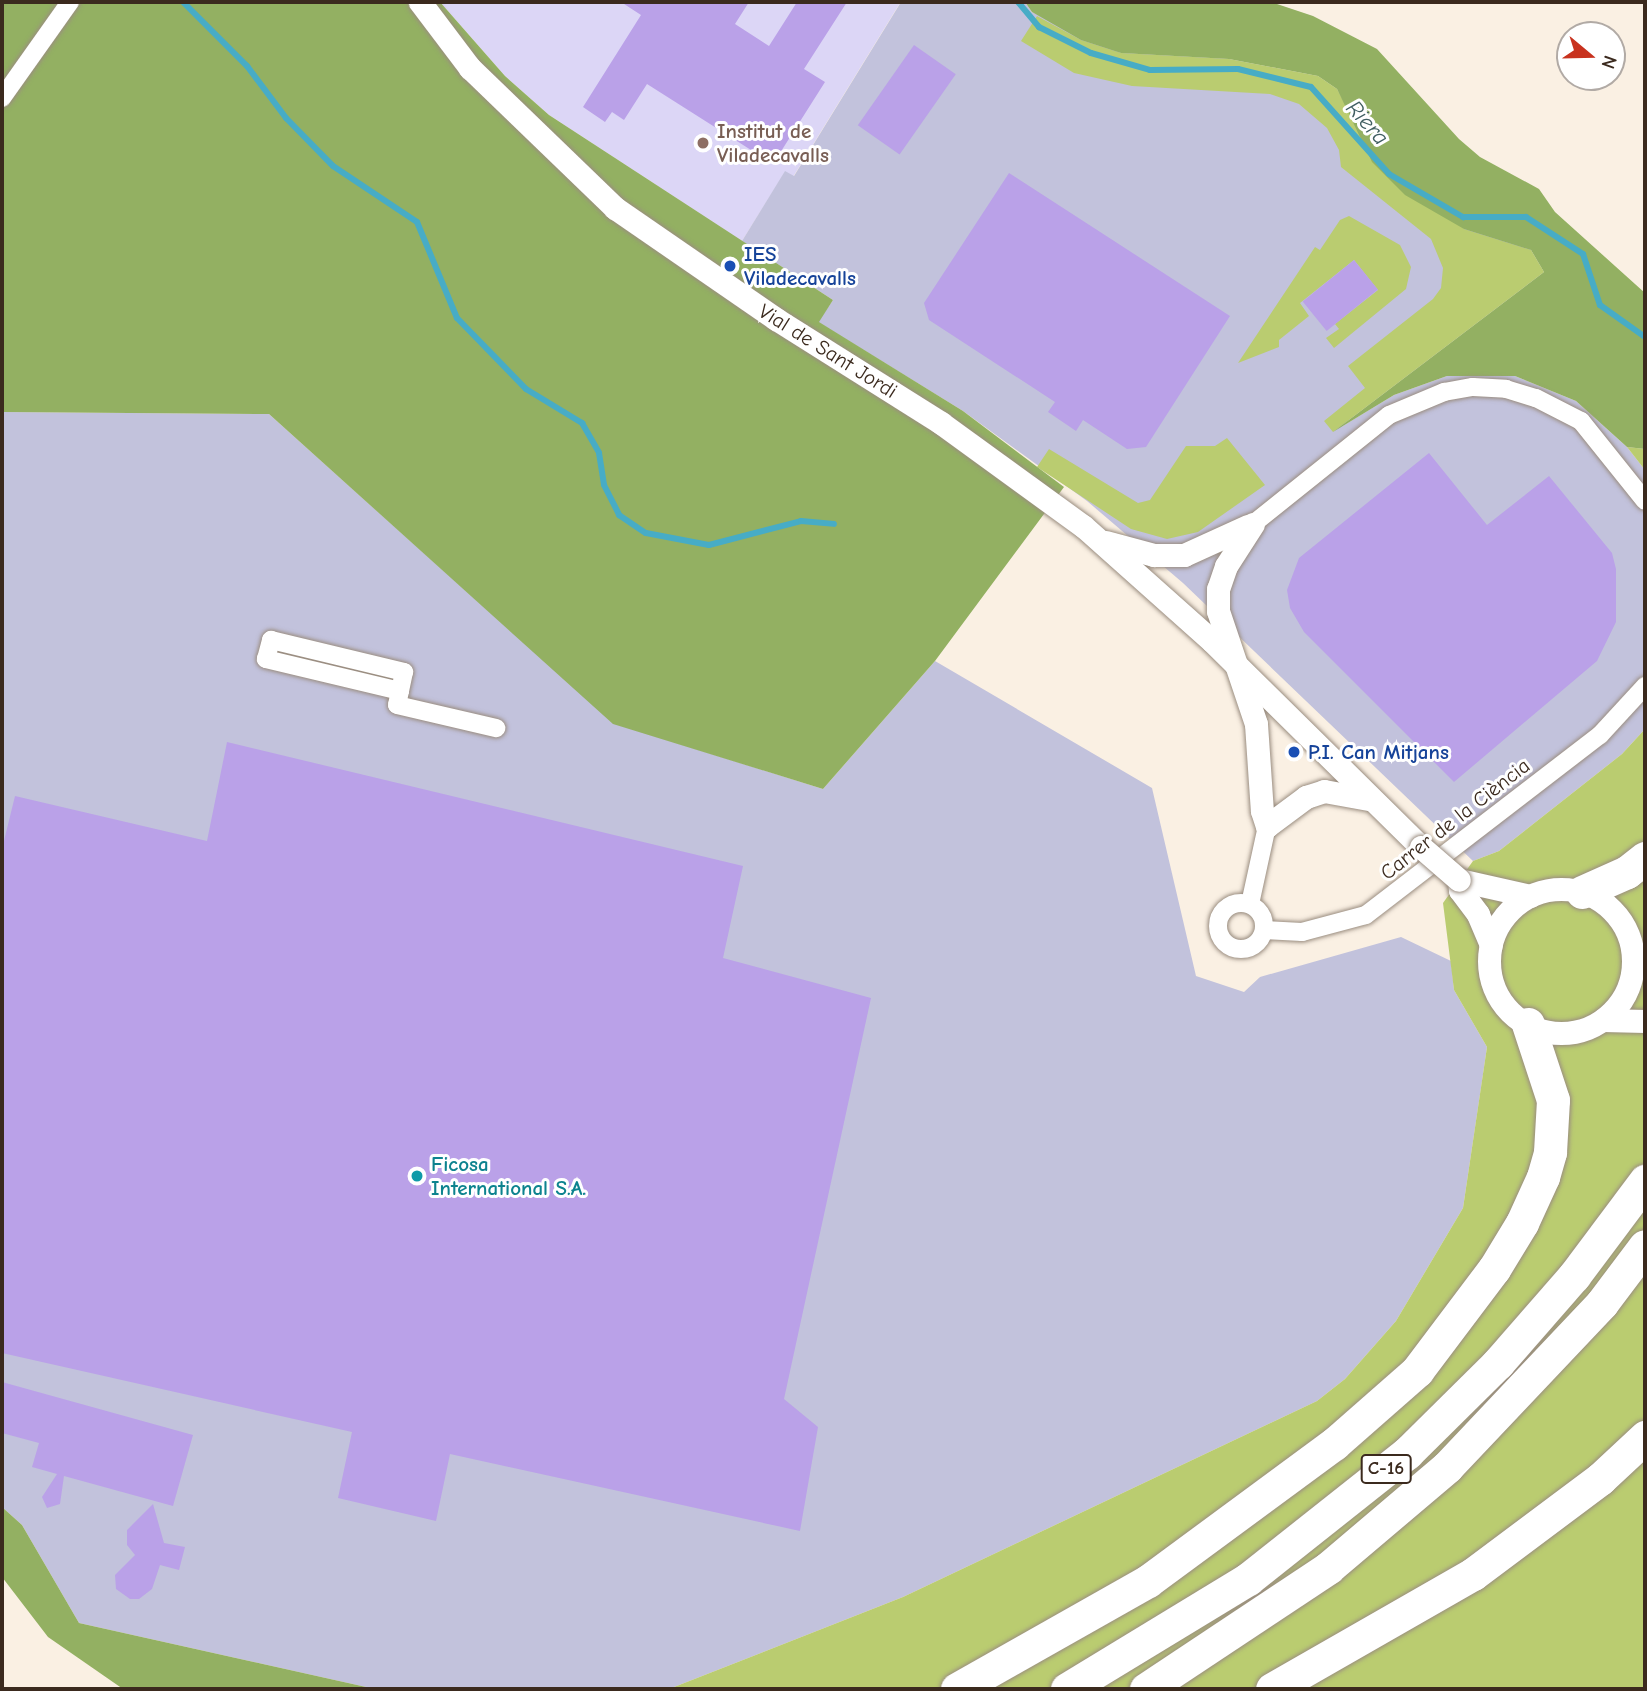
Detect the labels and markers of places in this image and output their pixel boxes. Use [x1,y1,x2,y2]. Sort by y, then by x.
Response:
place label: Institut de Viladecavalls [717,118,829,168]
marker: Institut de Viladecavalls [695,135,711,151]
place label: IES Viladecavalls [744,241,856,291]
marker: IES Viladecavalls [722,258,738,274]
place label: P.I. Can Mitjans [1308,739,1449,765]
marker: P.I. Can Mitjans [1286,744,1302,760]
place label: Ficosa International S.A. [431,1151,586,1201]
marker: Ficosa International S.A. [409,1168,425,1184]

